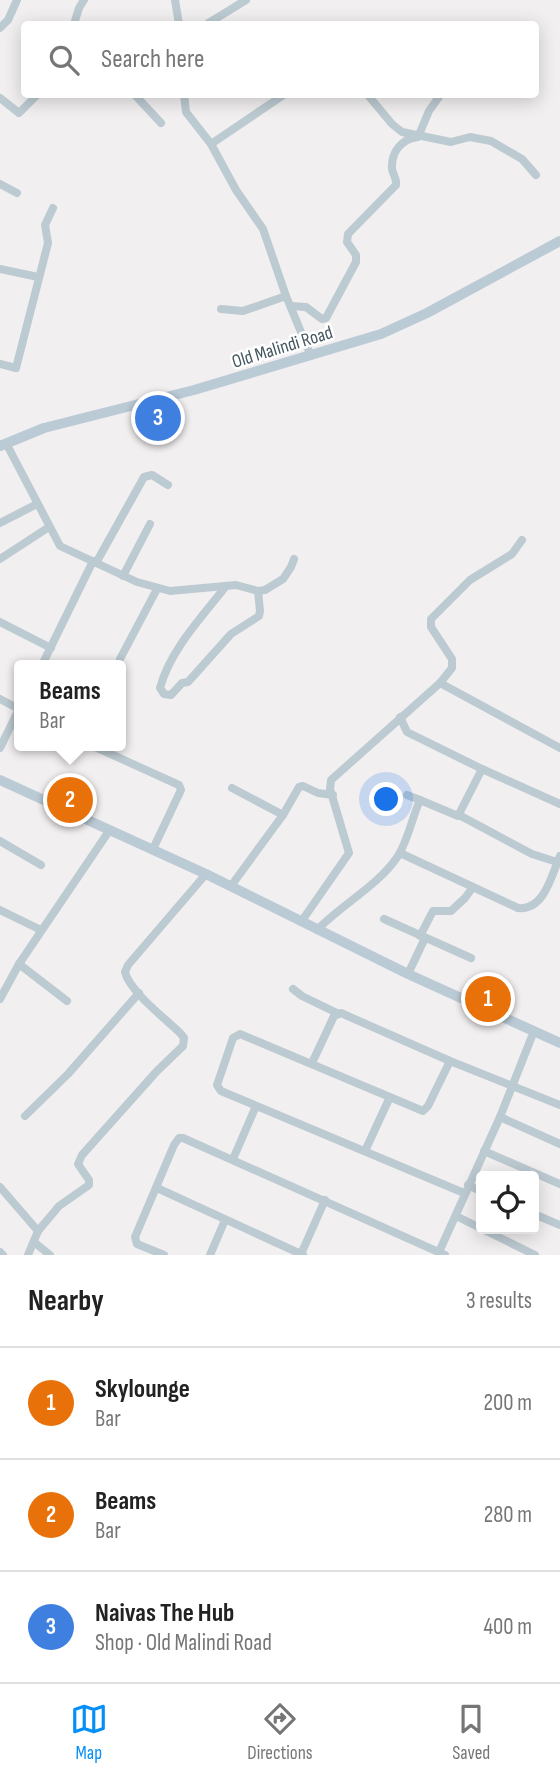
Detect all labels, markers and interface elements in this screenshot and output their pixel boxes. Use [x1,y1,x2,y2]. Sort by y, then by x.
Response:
search box [21,21,539,98]
icon: search [45,41,83,79]
text: Search here [101,44,204,75]
street label: Old Malindi Road [229,321,336,374]
pin: 3 [135,392,181,444]
popup [14,660,126,751]
text: Beams [39,676,101,707]
text: Bar [39,707,65,735]
pin: 2 [47,774,93,826]
your location [369,782,403,816]
pin: 1 [465,973,511,1025]
map controls [476,1171,539,1234]
button: locate [476,1171,539,1234]
text: Nearby [28,1283,104,1319]
text: 3 results [466,1287,532,1315]
text: Skylounge [95,1374,190,1405]
text: 1 [46,1389,56,1417]
text: 200 m [484,1389,532,1417]
text: Bar [95,1405,121,1433]
text: Beams [95,1486,156,1517]
text: 2 [46,1501,56,1529]
text: 280 m [484,1501,532,1529]
text: Bar [95,1517,121,1545]
text: Naivas The Hub [95,1598,234,1629]
text: 3 [46,1613,56,1641]
text: 400 m [483,1613,532,1641]
text: Shop · Old Malindi Road [95,1629,272,1657]
tab: Map [70,1700,108,1765]
tab: Directions [247,1700,313,1765]
tab: Saved [452,1700,490,1765]

